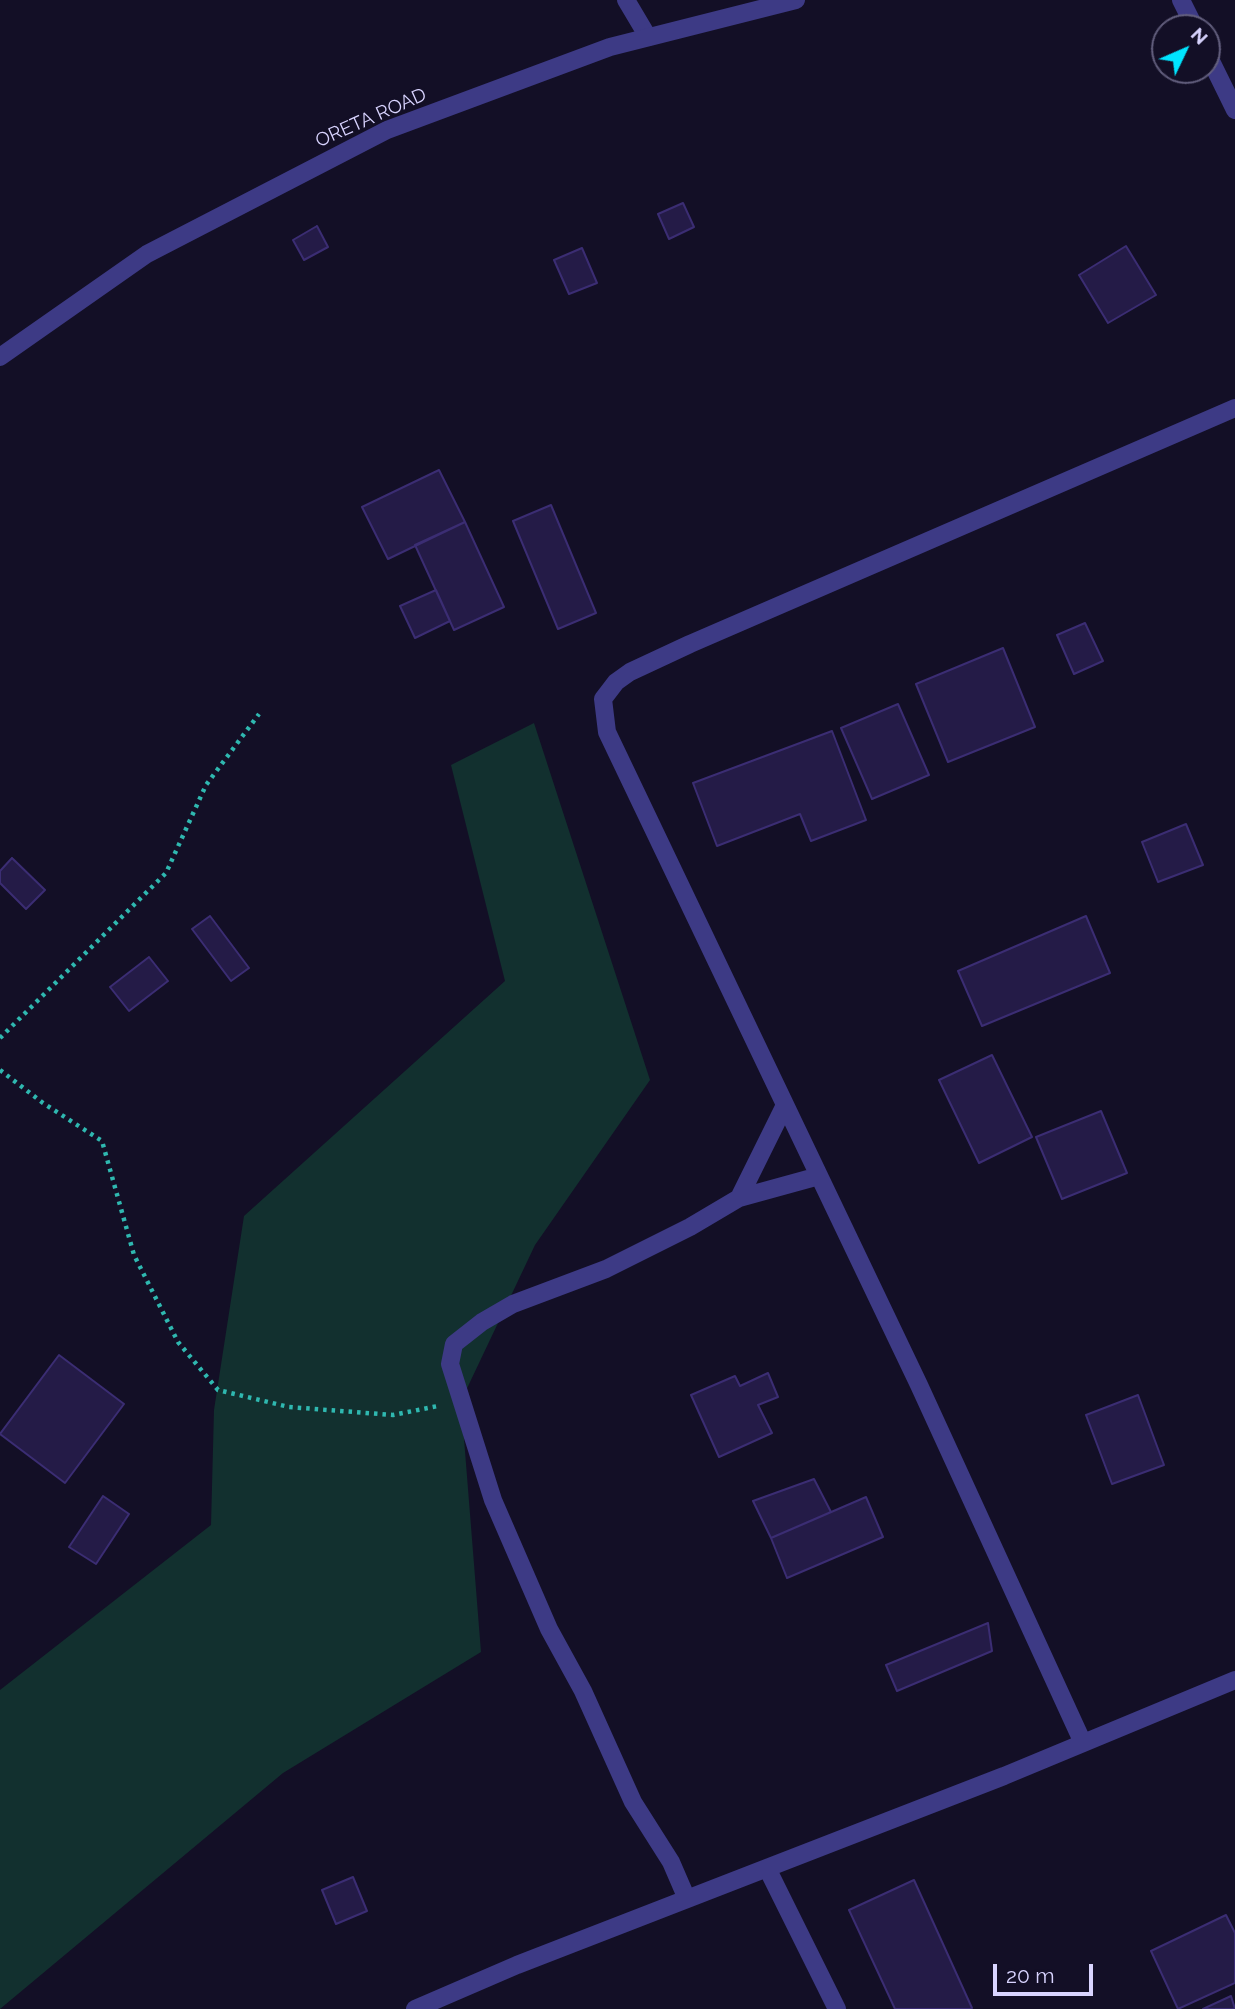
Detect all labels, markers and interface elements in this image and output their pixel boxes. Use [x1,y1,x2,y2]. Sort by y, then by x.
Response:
north arrow [1151,14,1221,84]
text: N [1187,23,1213,49]
street label: ORETA ROAD [312,83,430,153]
scale bar [997,1950,1097,1994]
text: 20 m [1006,1963,1054,1988]

